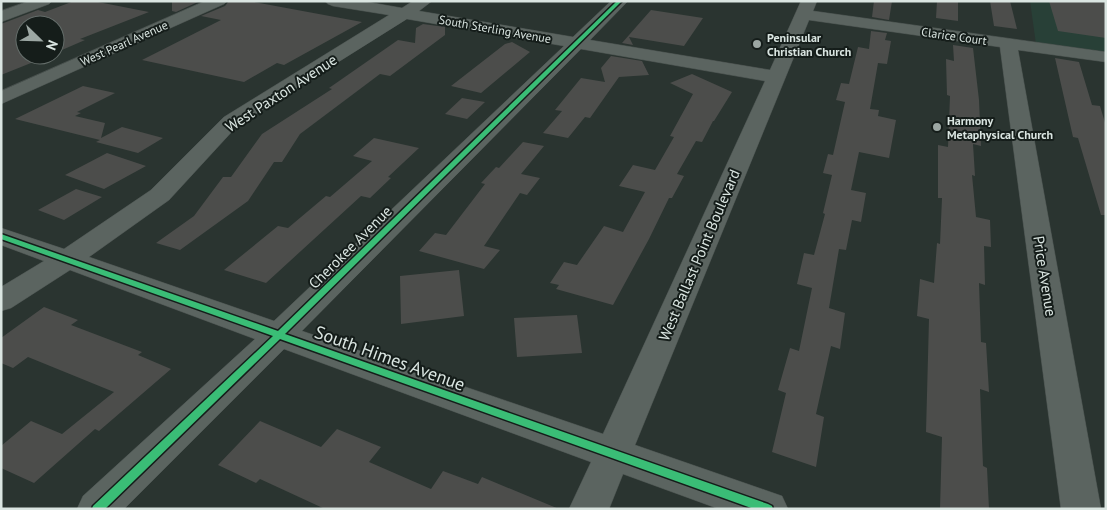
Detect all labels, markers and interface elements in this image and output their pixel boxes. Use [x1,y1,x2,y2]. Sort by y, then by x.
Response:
street label: South Sterling Avenue [438,12,552,46]
north arrow [15,15,65,65]
street label: West Pearl Avenue [78,17,170,69]
street label: Clarice Court [920,24,988,48]
place label: Peninsular Christian Church [767,30,851,59]
text: N [42,37,62,53]
marker: Peninsular Christian Church [751,38,763,50]
street label: West Paxton Avenue [222,50,340,136]
place label: Harmony Metaphysical Church [947,113,1053,142]
marker: Harmony Metaphysical Church [931,121,943,133]
street label: West Ballast Point Boulevard [654,167,744,343]
street label: Cherokee Avenue [304,201,396,293]
street label: Price Avenue [1029,234,1061,318]
street label: South Himes Avenue [312,320,468,396]

